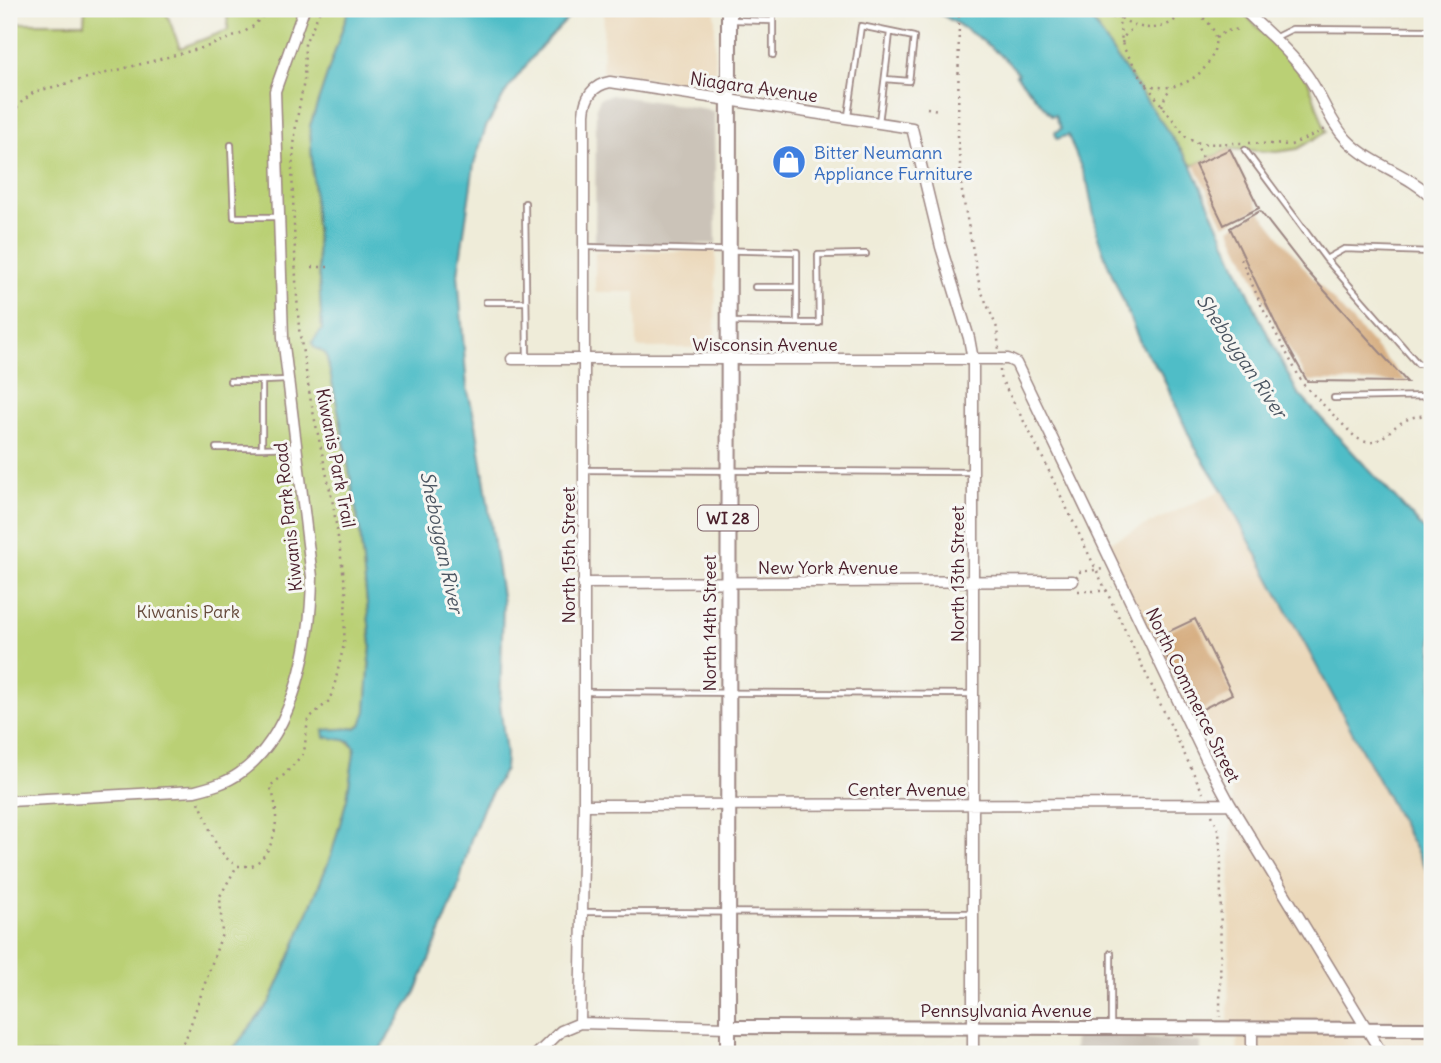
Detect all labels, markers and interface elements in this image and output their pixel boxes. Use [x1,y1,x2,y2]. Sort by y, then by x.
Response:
street label: Niagara Avenue [689,67,819,107]
place label: Bitter Neumann Appliance Furniture [814,141,973,185]
shop icon: Bitter Neumann Appliance Furniture [770,143,808,181]
water label: Sheboygan River [1192,289,1294,424]
street label: Wisconsin Avenue [692,333,838,356]
street label: Kiwanis Park Trail [311,386,361,530]
street label: Kiwanis Park Road [269,441,307,593]
water label: Sheboygan River [415,469,469,617]
street label: North 15th Street [557,487,580,623]
road number: WI 28 [698,505,758,530]
street label: North 13th Street [946,506,969,642]
street label: North 14th Street [698,555,721,691]
street label: New York Avenue [758,556,898,579]
park label: Kiwanis Park [136,600,240,623]
street label: North Commerce Street [1141,604,1245,786]
street label: Center Avenue [848,778,966,801]
street label: Pennsylvania Avenue [920,999,1092,1022]

